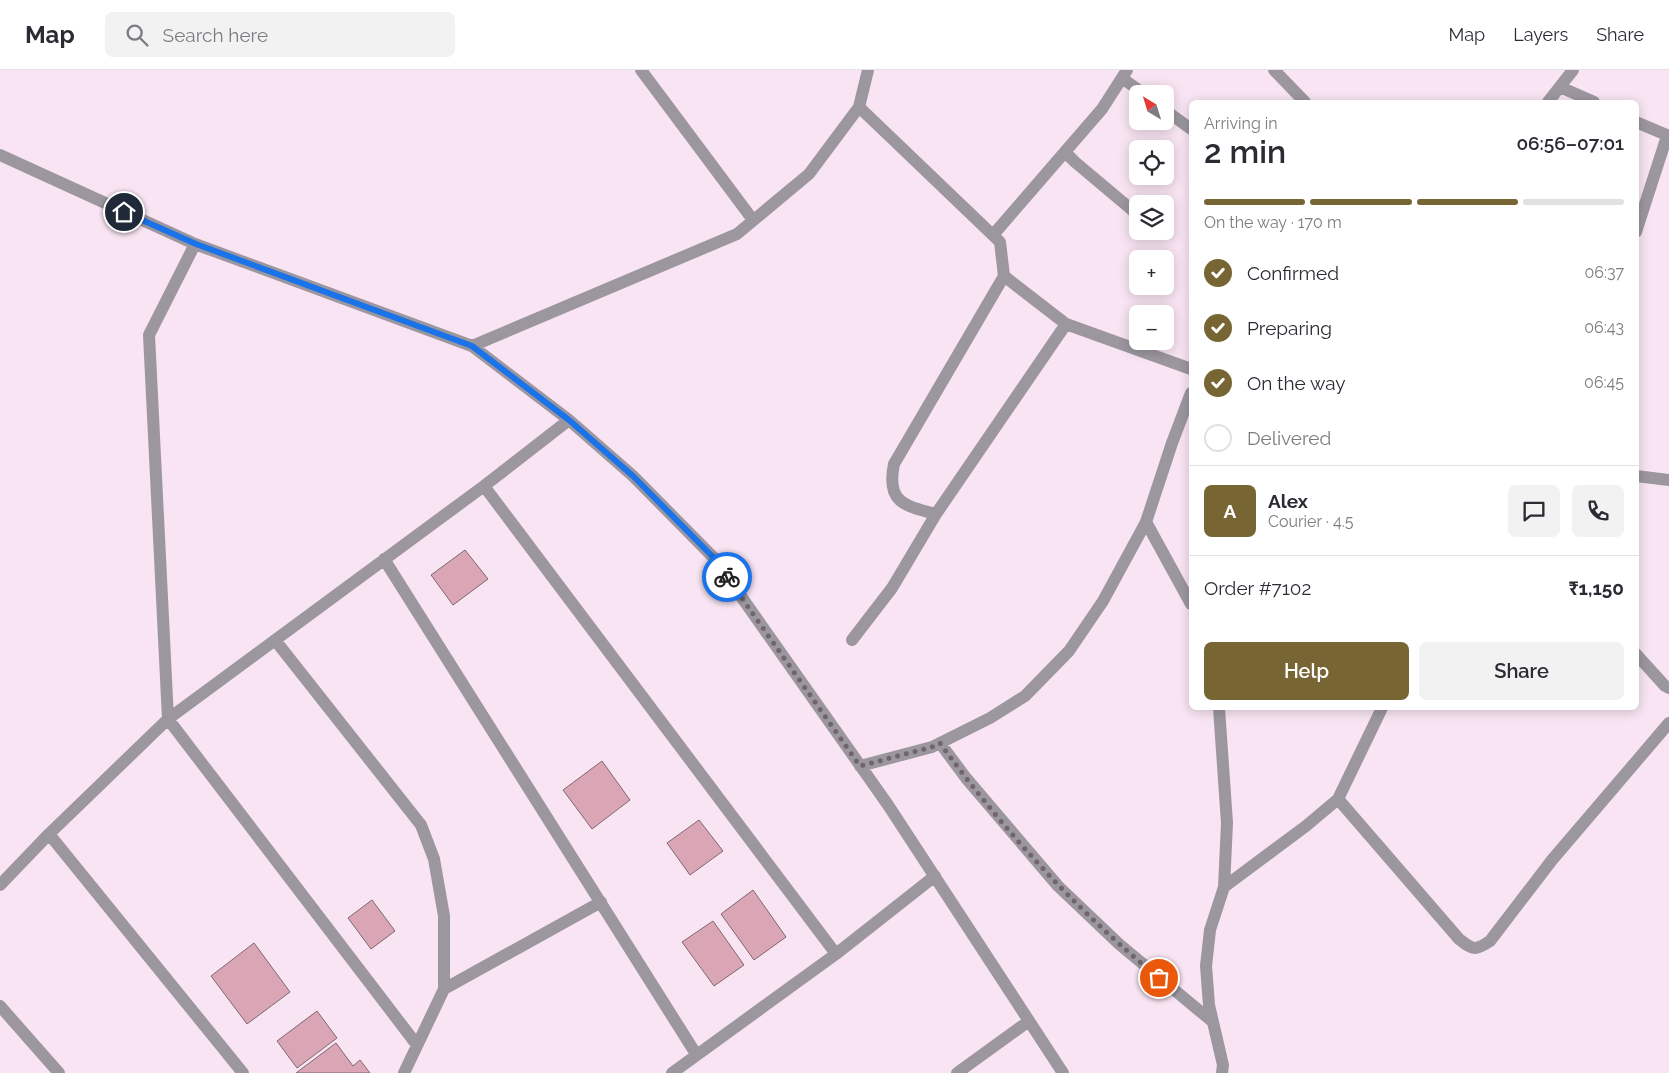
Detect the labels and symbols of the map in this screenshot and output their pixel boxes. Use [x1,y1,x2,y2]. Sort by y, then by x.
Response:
north arrow [1129,85,1174,130]
pin [103,191,145,233]
courier [702,552,752,602]
pin [1138,957,1180,999]

